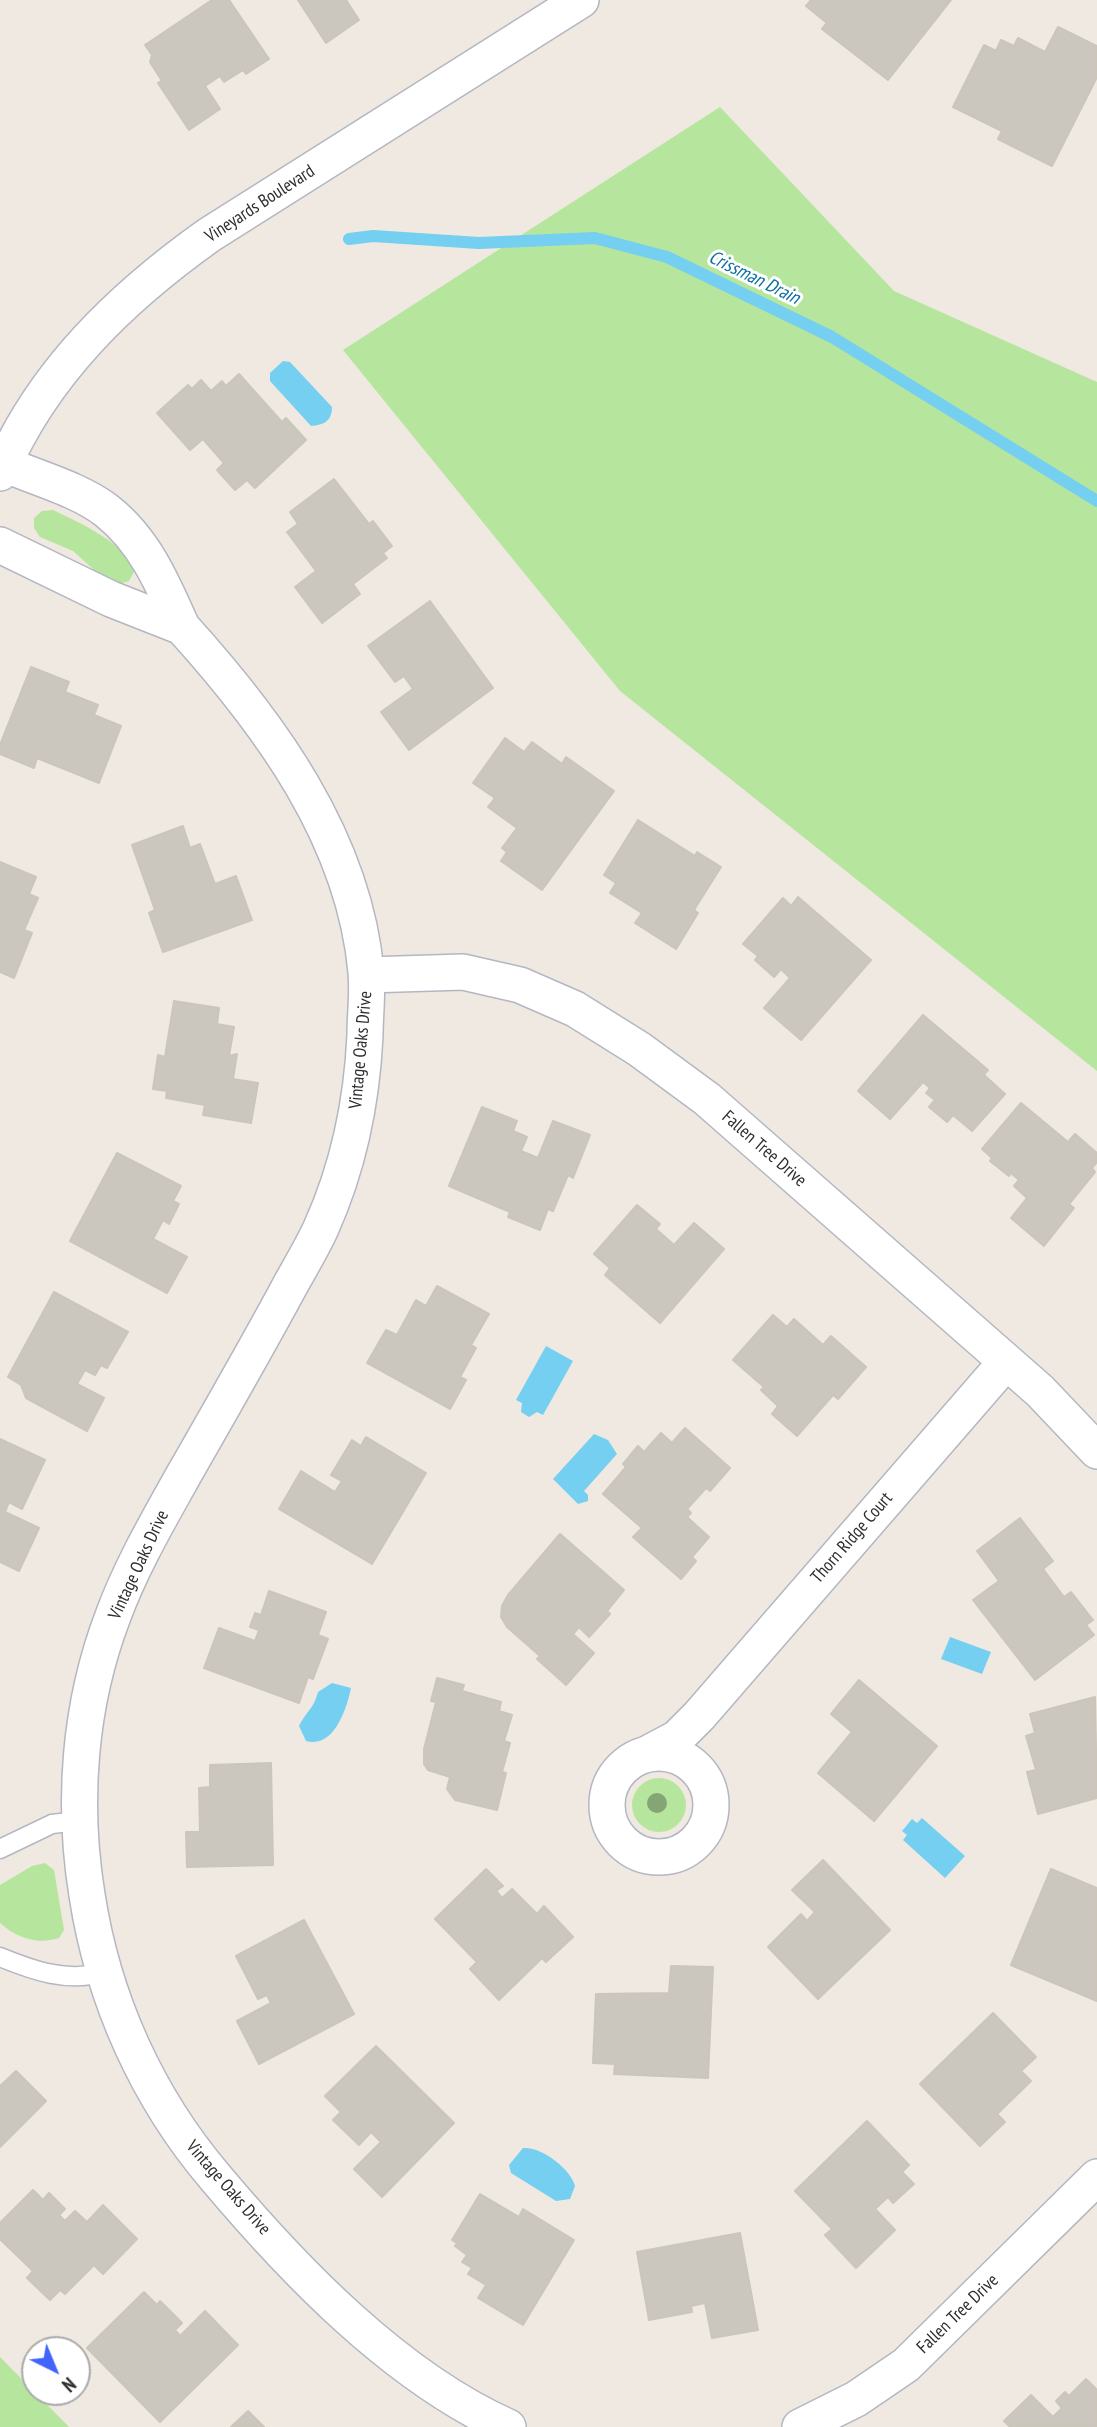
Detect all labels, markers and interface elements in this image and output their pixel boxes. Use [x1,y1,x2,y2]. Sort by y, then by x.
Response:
street label: Vineyards Boulevard [201,161,319,247]
water label: Crissman Drain [705,246,803,310]
street label: Vintage Oaks Drive [345,990,377,1110]
street label: Fallen Tree Drive [717,1106,811,1192]
street label: Thorn Ridge Court [807,1488,897,1588]
street label: Vintage Oaks Drive [104,1507,174,1623]
street label: Vintage Oaks Drive [181,2136,275,2240]
street label: Fallen Tree Drive [913,2270,1003,2358]
north arrow [21,2336,91,2406]
text: N [57,2373,81,2397]

